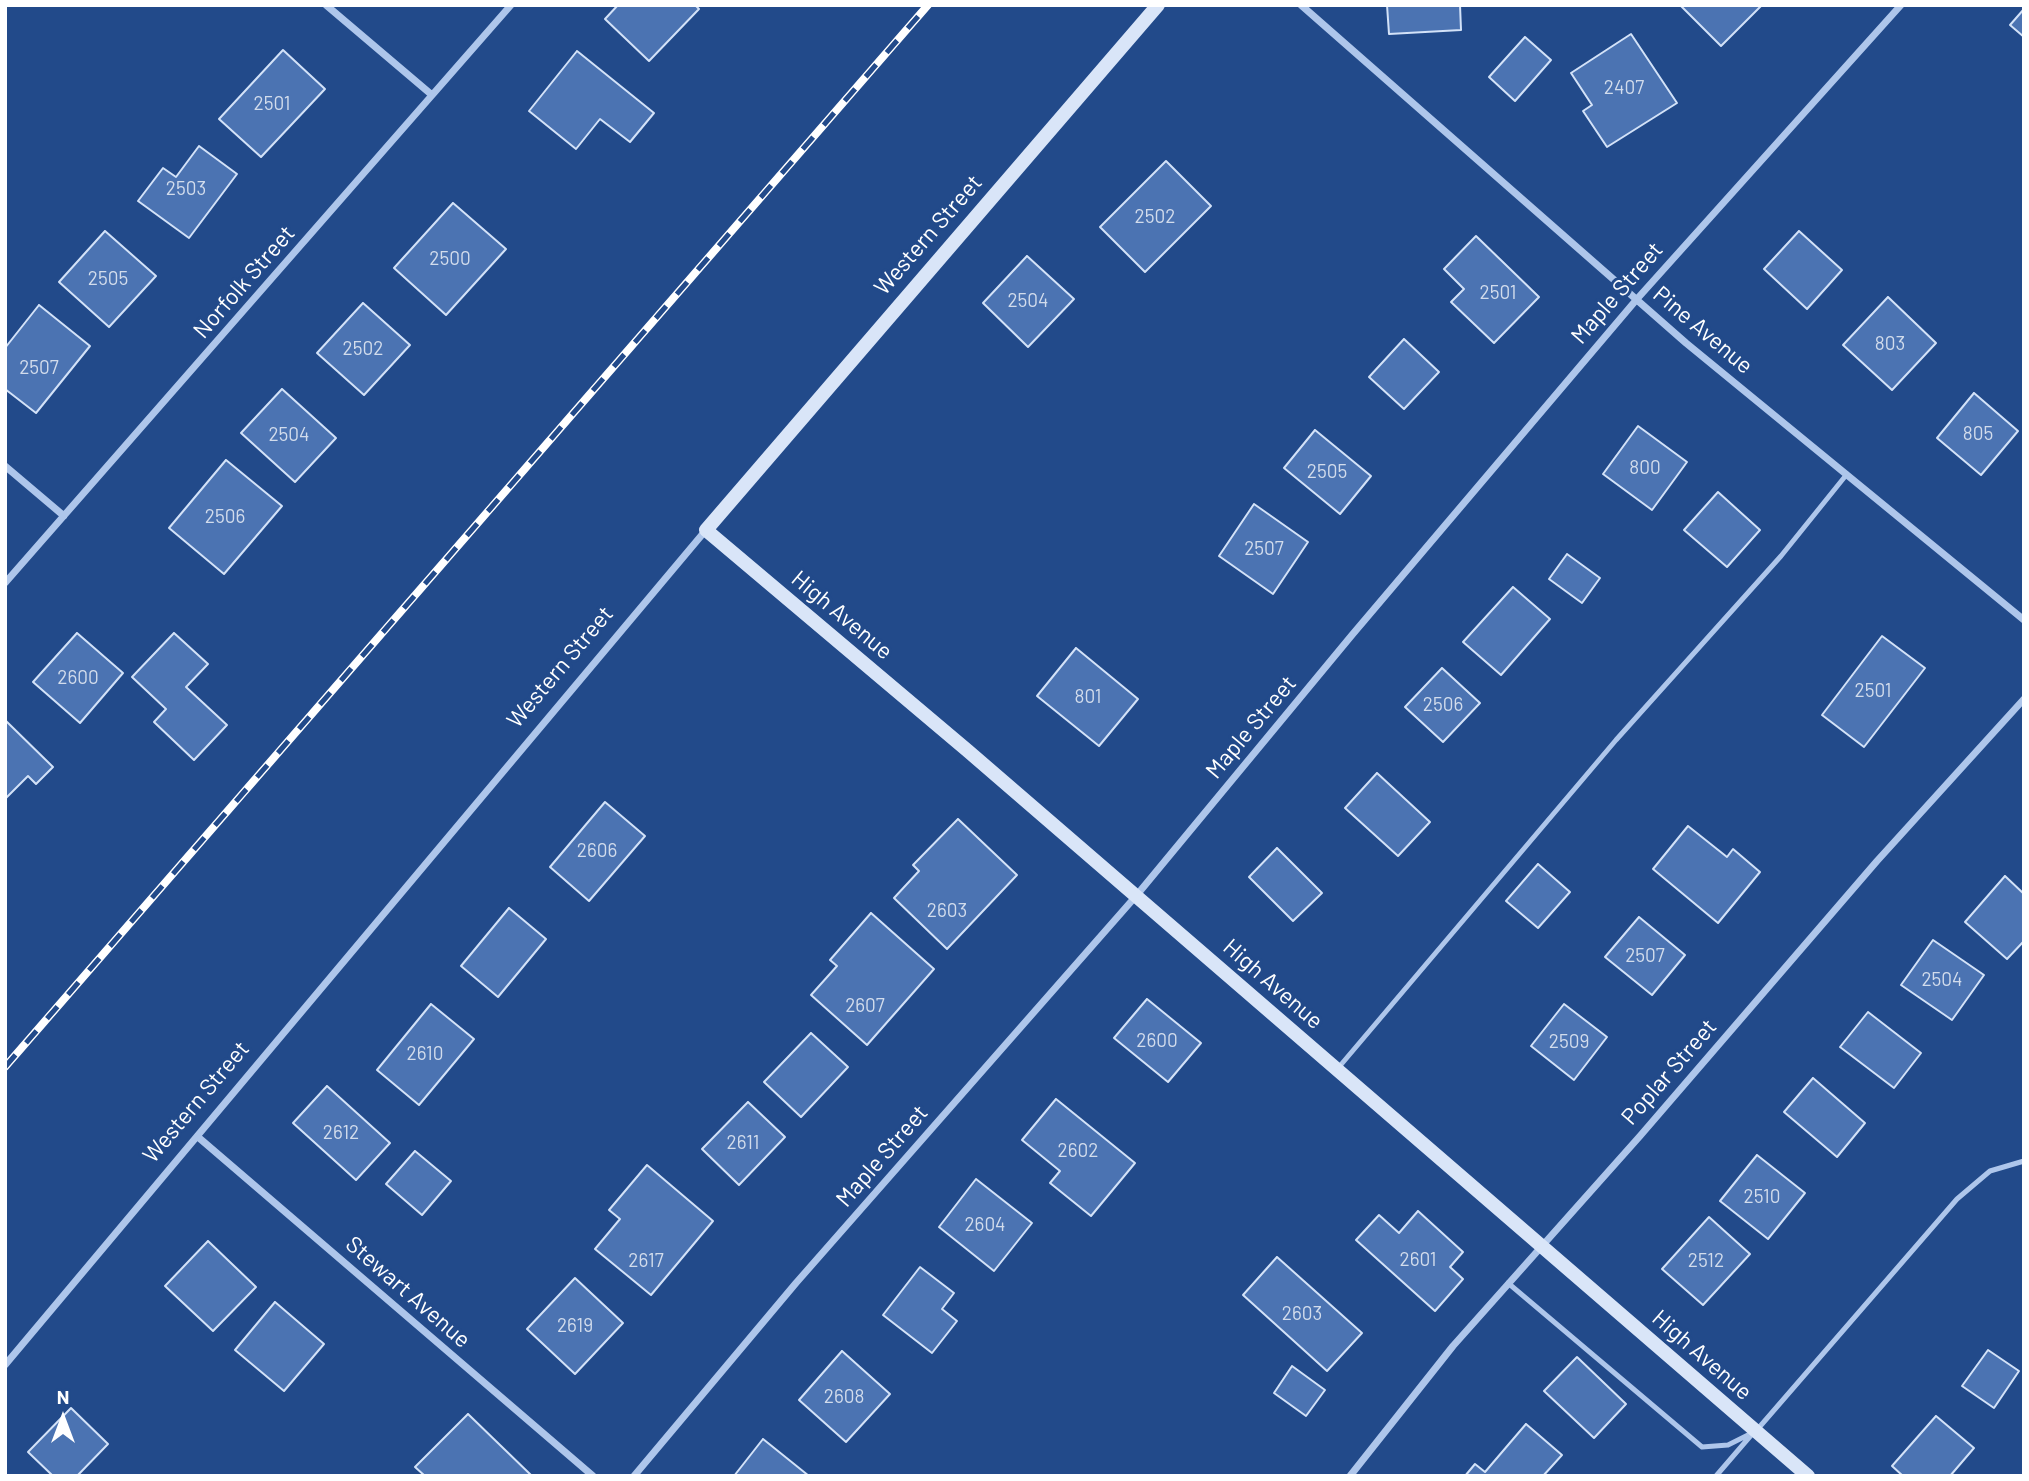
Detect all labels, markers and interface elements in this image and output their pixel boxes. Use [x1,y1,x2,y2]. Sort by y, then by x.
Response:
house number: 2407 [1604,77,1644,99]
house number: 2501 [254,93,290,115]
street label: Western Street [868,169,988,301]
house number: 2503 [166,178,206,200]
house number: 2502 [1135,206,1175,228]
street label: Norfolk Street [187,220,301,344]
street label: Maple Street [1565,236,1669,350]
house number: 2500 [429,248,471,270]
house number: 2505 [88,268,128,290]
street label: Pine Avenue [1648,280,1758,380]
house number: 2501 [1480,282,1516,304]
house number: 2504 [1007,290,1049,312]
house number: 803 [1875,333,1905,355]
house number: 2502 [343,338,383,360]
house number: 2507 [19,357,59,379]
house number: 805 [1963,423,1993,445]
house number: 2504 [268,424,310,446]
house number: 800 [1629,457,1661,479]
house number: 2505 [1307,461,1347,483]
house number: 2506 [205,506,245,528]
house number: 2507 [1244,538,1284,560]
street label: High Avenue [786,565,898,665]
street label: Western Street [501,600,619,734]
house number: 2600 [57,667,99,689]
street label: Maple Street [1200,670,1302,784]
house number: 2501 [1855,680,1891,702]
house number: 801 [1075,686,1101,708]
house number: 2506 [1423,694,1463,716]
house number: 2606 [577,840,617,862]
house number: 2603 [927,900,967,922]
street label: High Avenue [1217,933,1329,1035]
house number: 2507 [1625,945,1665,967]
house number: 2504 [1921,969,1963,991]
house number: 2607 [845,995,885,1017]
street label: Poplar Street [1616,1013,1722,1131]
house number: 2600 [1136,1030,1178,1052]
house number: 2509 [1549,1031,1589,1053]
street label: Western Street [137,1035,255,1169]
house number: 2610 [406,1043,444,1065]
street label: Maple Street [830,1099,934,1213]
house number: 2612 [323,1122,359,1144]
house number: 2611 [727,1132,759,1154]
house number: 2602 [1058,1140,1098,1162]
house number: 2510 [1744,1186,1780,1208]
house number: 2604 [964,1214,1006,1236]
street label: Stewart Avenue [340,1230,476,1354]
house number: 2601 [1400,1249,1436,1271]
house number: 2617 [628,1250,664,1272]
house number: 2512 [1688,1250,1724,1272]
house number: 2603 [1282,1303,1322,1325]
street label: High Avenue [1646,1304,1758,1406]
house number: 2619 [557,1315,593,1337]
north arrow [28,1383,98,1453]
text: N [57,1385,69,1408]
house number: 2608 [824,1386,864,1408]

